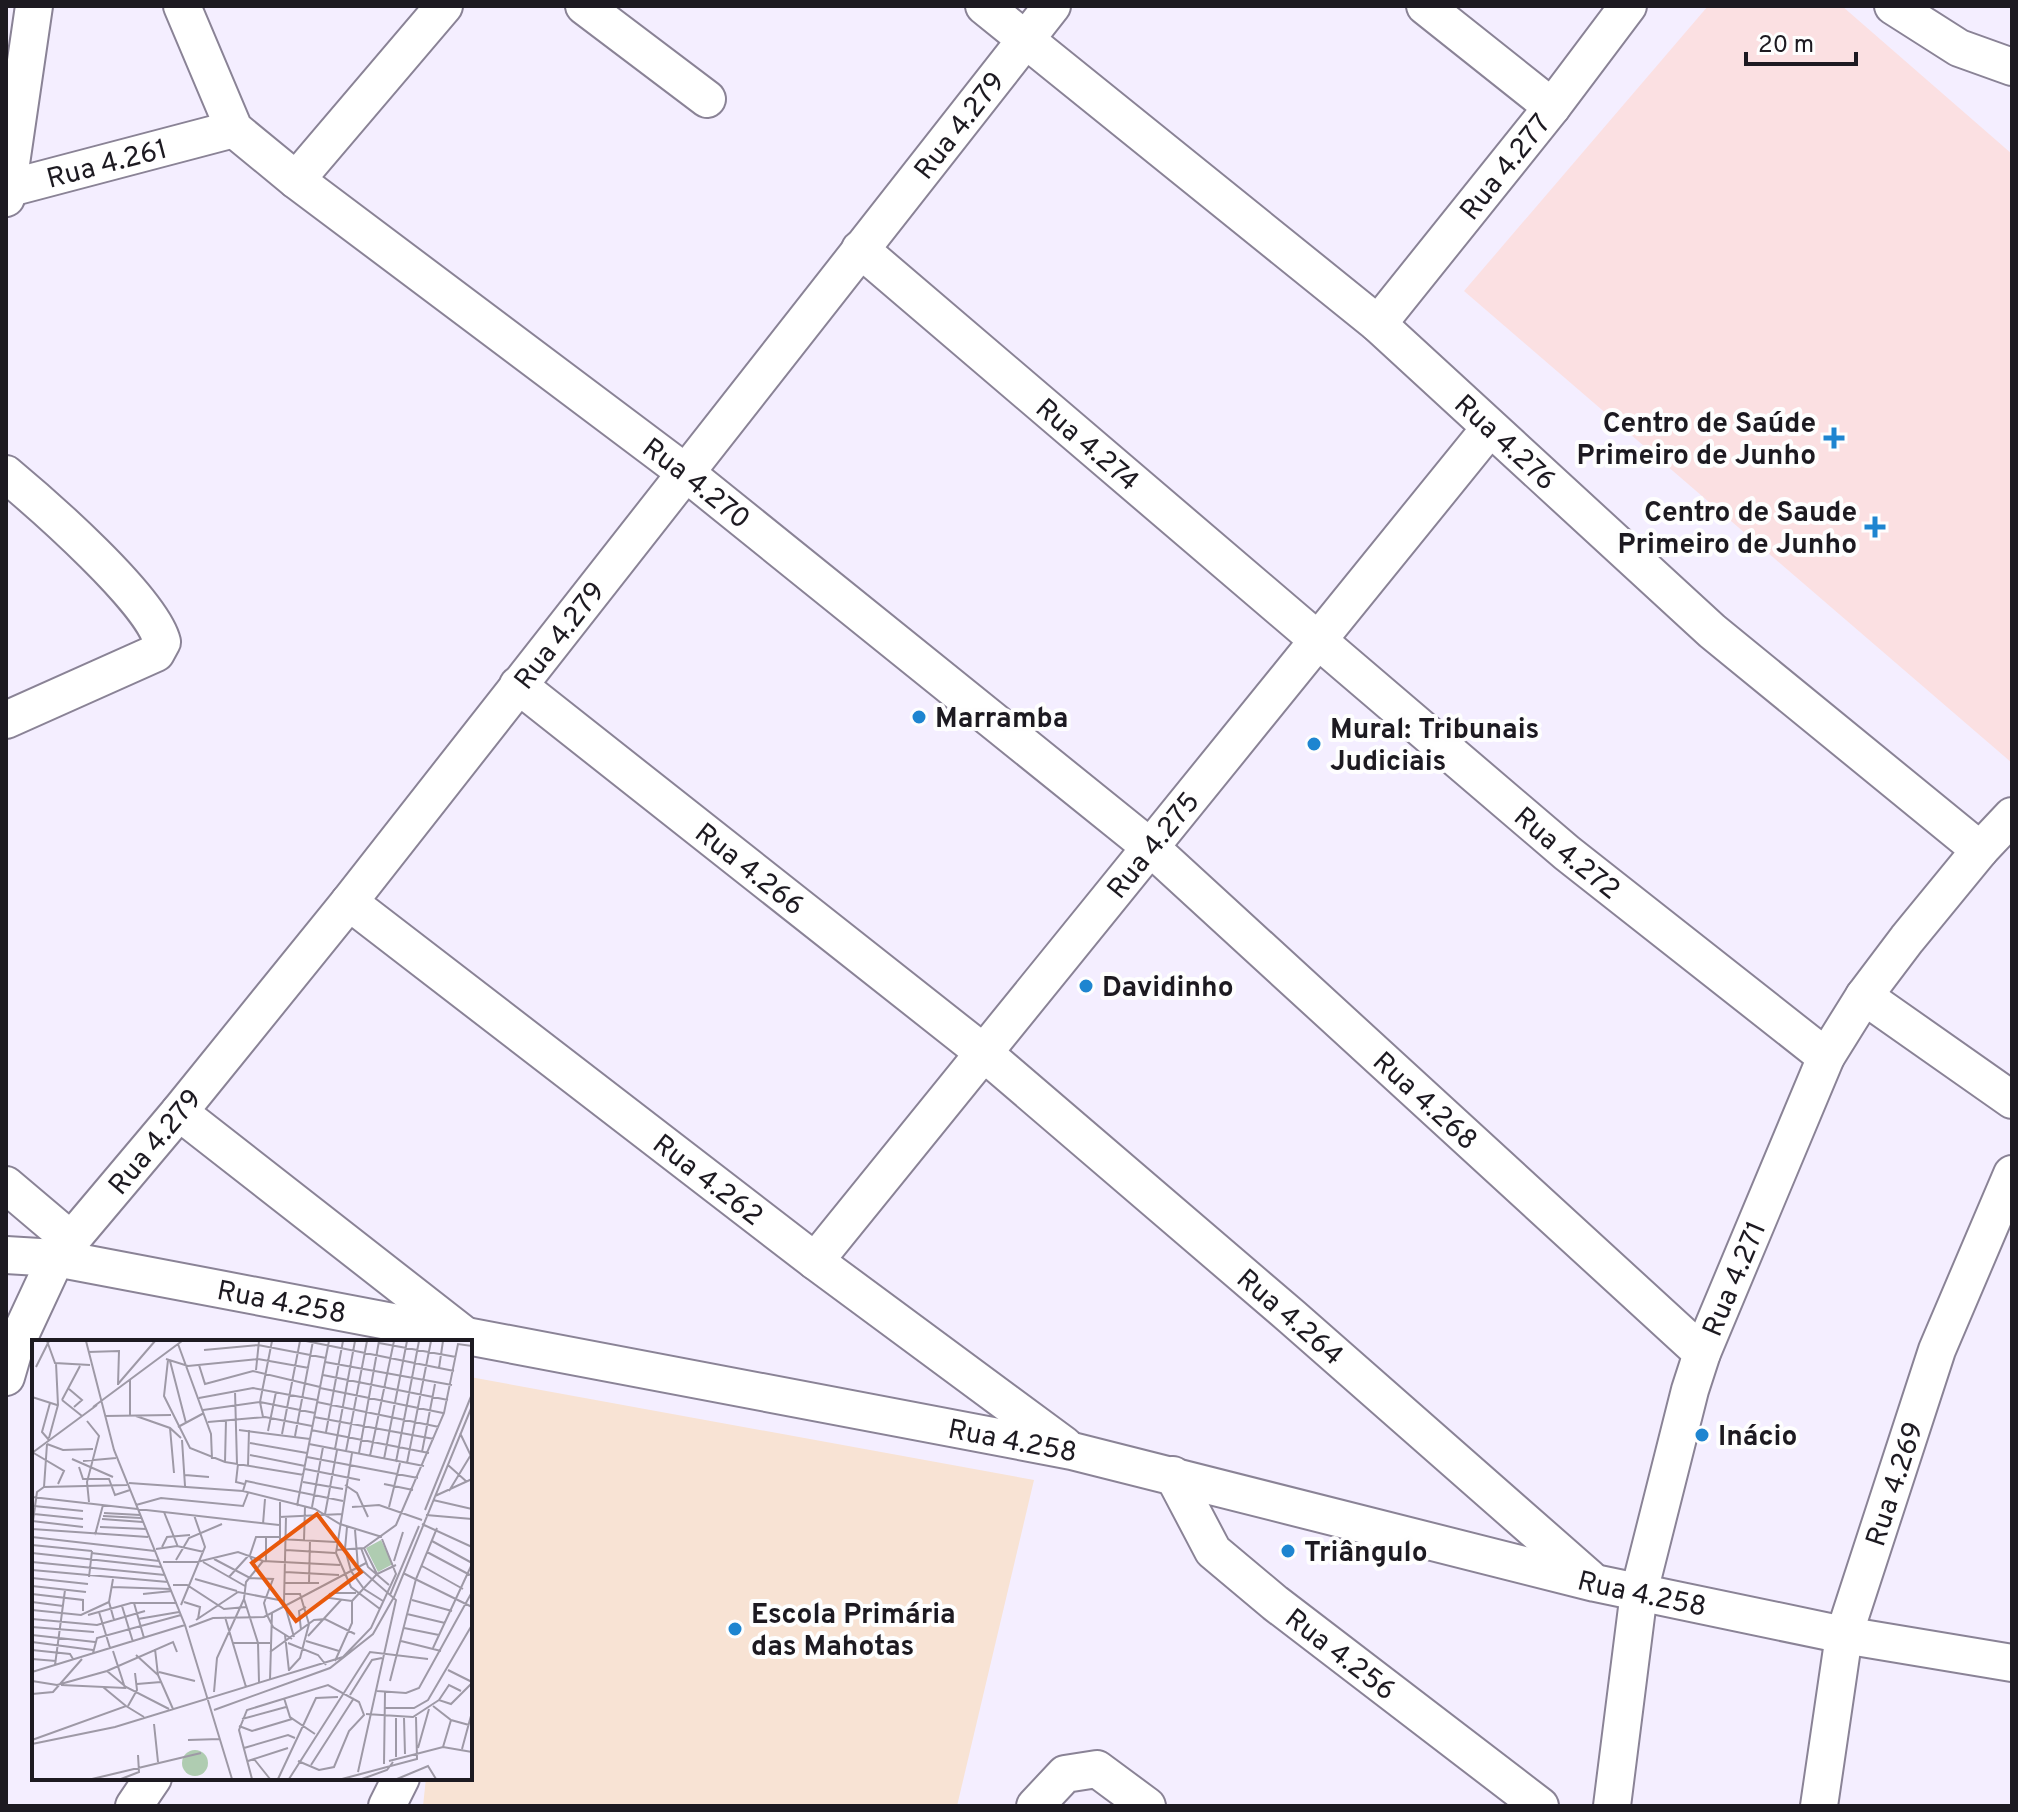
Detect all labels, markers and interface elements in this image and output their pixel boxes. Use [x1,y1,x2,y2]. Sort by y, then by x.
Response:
scale bar [1746,16,1856,66]
text: 20 m [1758,31,1814,61]
street label: Rua 4.279 [907,66,1014,188]
street label: Rua 4.277 [1453,108,1560,229]
street label: Rua 4.261 [43,132,172,199]
street label: Rua 4.276 [1445,388,1562,500]
street label: Rua 4.274 [1027,392,1145,501]
place label: Centro de Saúde Primeiro de Junho [1577,407,1816,475]
marker: Centro de Saúde Primeiro de Junho [1823,427,1845,449]
street label: Rua 4.270 [634,431,756,538]
place label: Centro de Saude Primeiro de Junho [1618,496,1857,564]
marker: Centro de Saude Primeiro de Junho [1864,516,1886,538]
street label: Rua 4.279 [507,576,614,698]
place label: Marramba [935,702,1068,738]
marker: Marramba [910,708,928,726]
place label: Mural: Tribunais Judiciais [1330,713,1539,781]
marker: Mural: Tribunais Judiciais [1305,735,1323,753]
street label: Rua 4.275 [1100,785,1209,908]
street label: Rua 4.272 [1505,800,1626,909]
street label: Rua 4.266 [686,816,811,925]
place label: Davidinho [1102,971,1234,1007]
marker: Davidinho [1077,977,1095,995]
street label: Rua 4.268 [1364,1045,1484,1159]
street label: Rua 4.279 [102,1083,211,1203]
street label: Rua 4.262 [644,1127,769,1235]
street label: Rua 4.271 [1696,1216,1776,1342]
street label: Rua 4.264 [1228,1262,1350,1375]
street label: Rua 4.258 [214,1274,349,1334]
inset map [32,1340,472,1780]
street label: Rua 4.258 [945,1413,1080,1473]
street label: Rua 4.269 [1859,1418,1933,1551]
place label: Inácio [1718,1420,1797,1456]
marker: Inácio [1693,1426,1711,1444]
place label: Triângulo [1304,1536,1428,1572]
marker: Triângulo [1279,1542,1297,1560]
street label: Rua 4.258 [1573,1564,1709,1627]
place label: Escola Primária das Mahotas [751,1598,956,1666]
street label: Rua 4.256 [1277,1602,1402,1710]
marker: Escola Primária das Mahotas [726,1620,744,1638]

